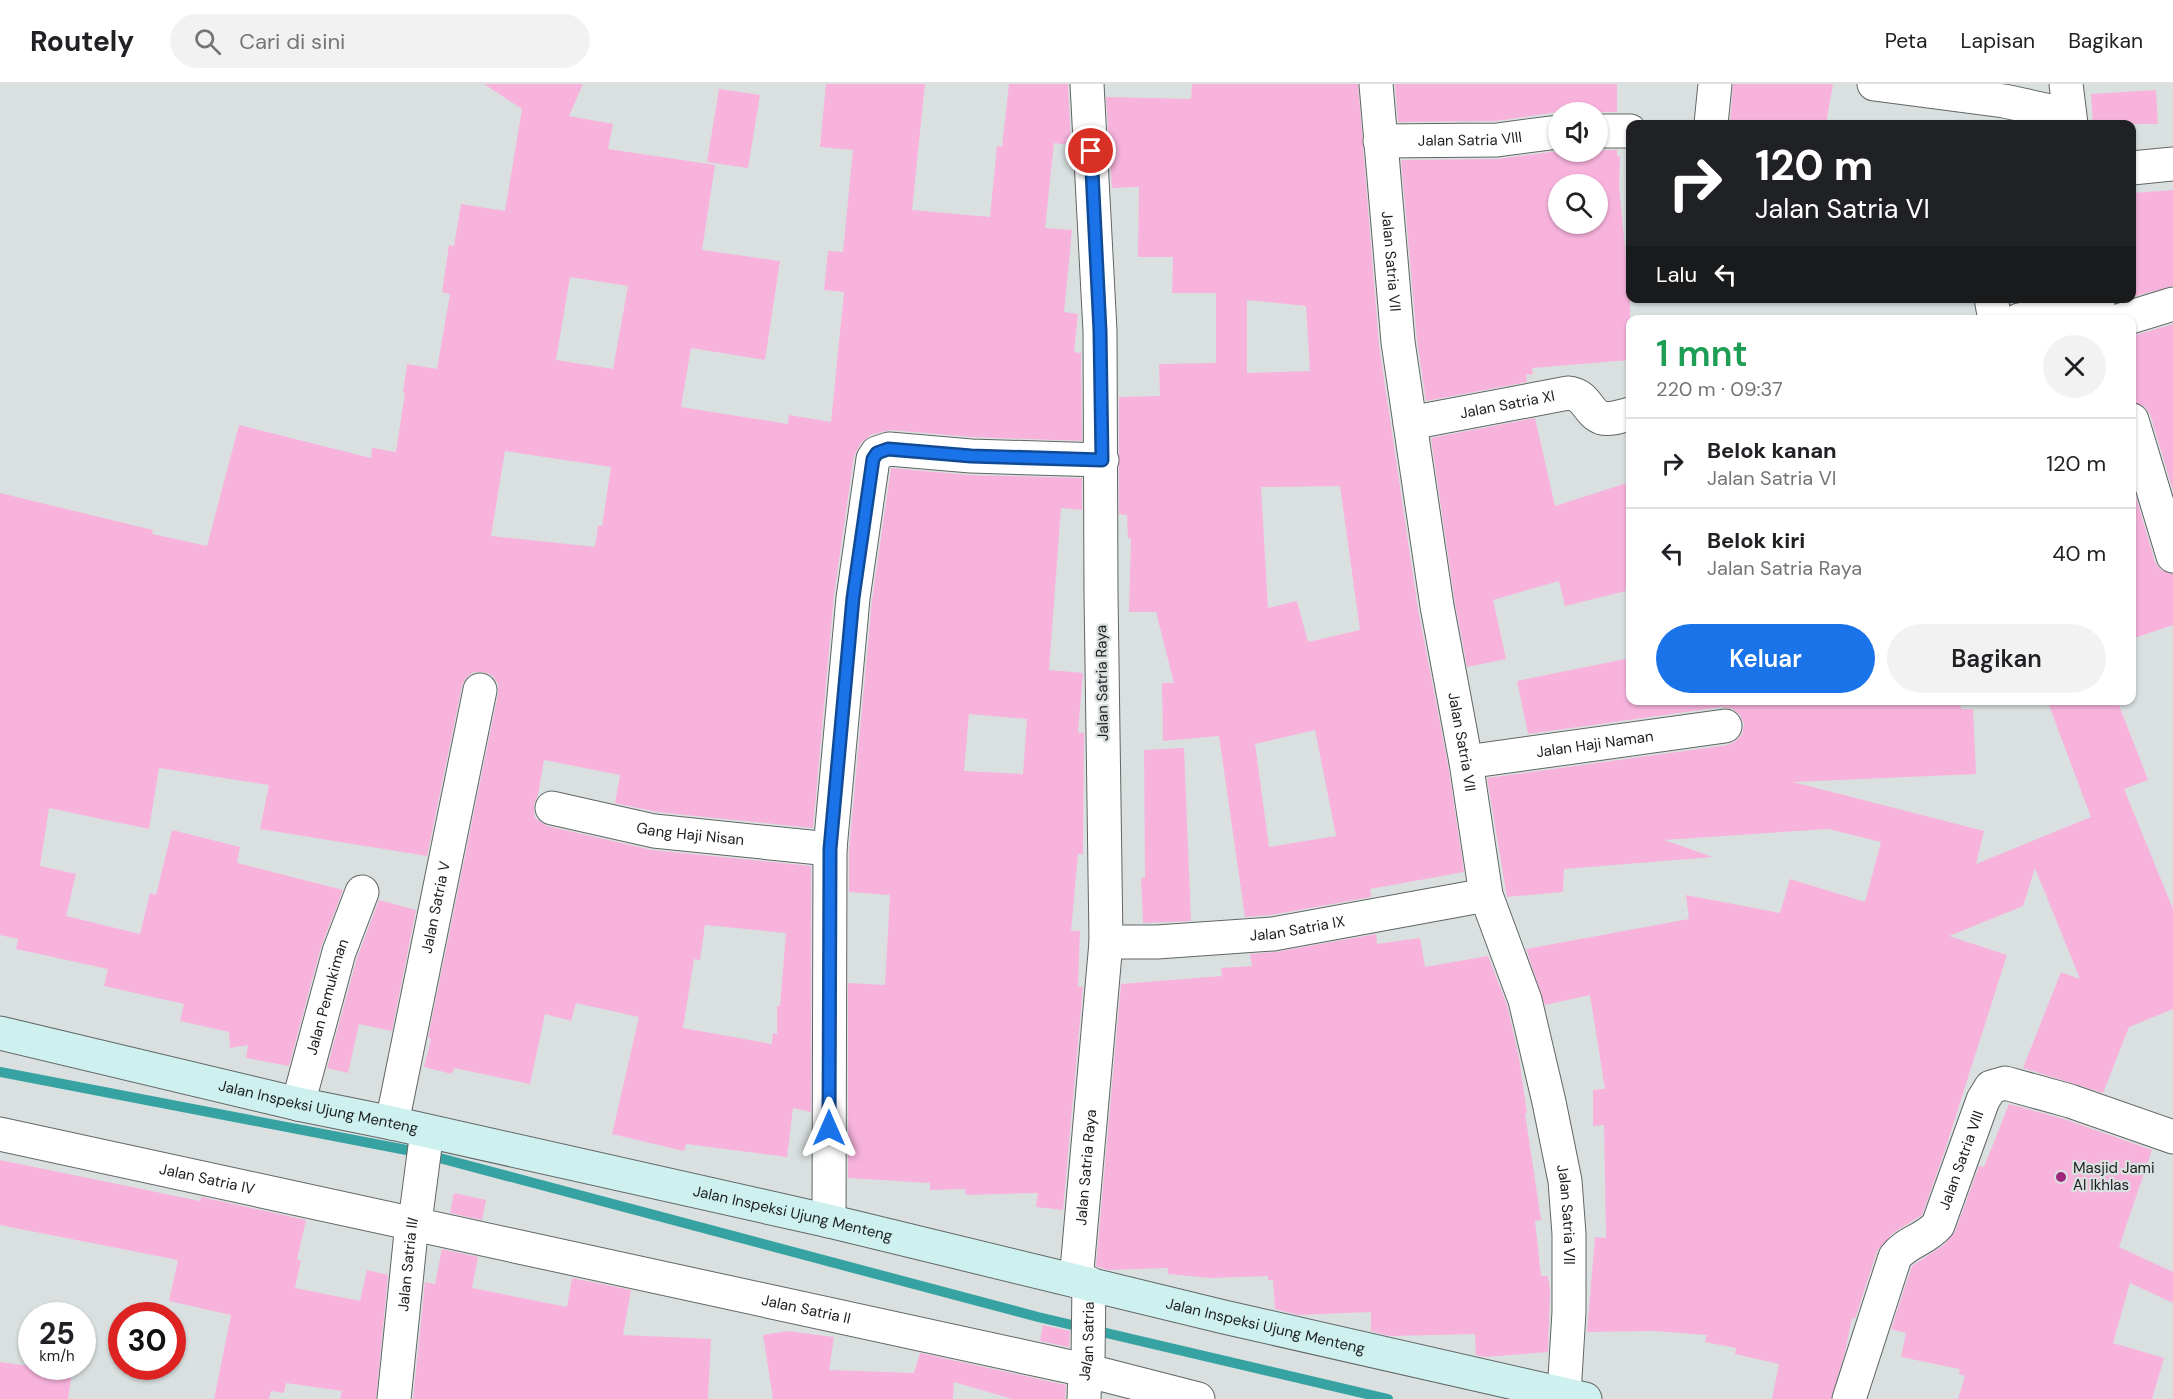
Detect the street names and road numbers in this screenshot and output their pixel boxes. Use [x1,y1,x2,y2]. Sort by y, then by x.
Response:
street label: Jalan Satria VIII [1418,127,1523,151]
street label: Jalan Satria VII [1377,210,1405,312]
street label: Jalan Satria XI [1458,386,1556,423]
street label: Jalan Satria Raya [1091,625,1113,741]
street label: Jalan Satria VII [1443,690,1480,793]
street label: Jalan Haji Naman [1535,726,1655,762]
street label: Gang Haji Nisan [634,817,745,850]
street label: Jalan Satria V [417,859,455,955]
street label: Jalan Satria IX [1249,911,1346,946]
street label: Jalan Pemukiman [302,936,353,1057]
street label: Jalan Inspeksi Ujung Menteng [217,1075,420,1139]
street label: Jalan Satria VIII [1934,1108,1988,1213]
street label: Jalan Satria Raya [1071,1109,1101,1226]
street label: Jalan Satria IV [157,1159,257,1199]
street label: Jalan Satria VII [1552,1163,1579,1265]
street label: Jalan Inspeksi Ujung Menteng [691,1181,894,1246]
street label: Jalan Satria III [393,1215,423,1313]
street label: Jalan Satria II [760,1290,853,1329]
street label: Jalan Inspeksi Ujung Menteng [1164,1293,1367,1359]
street label: Jalan Satria [1074,1301,1099,1381]

